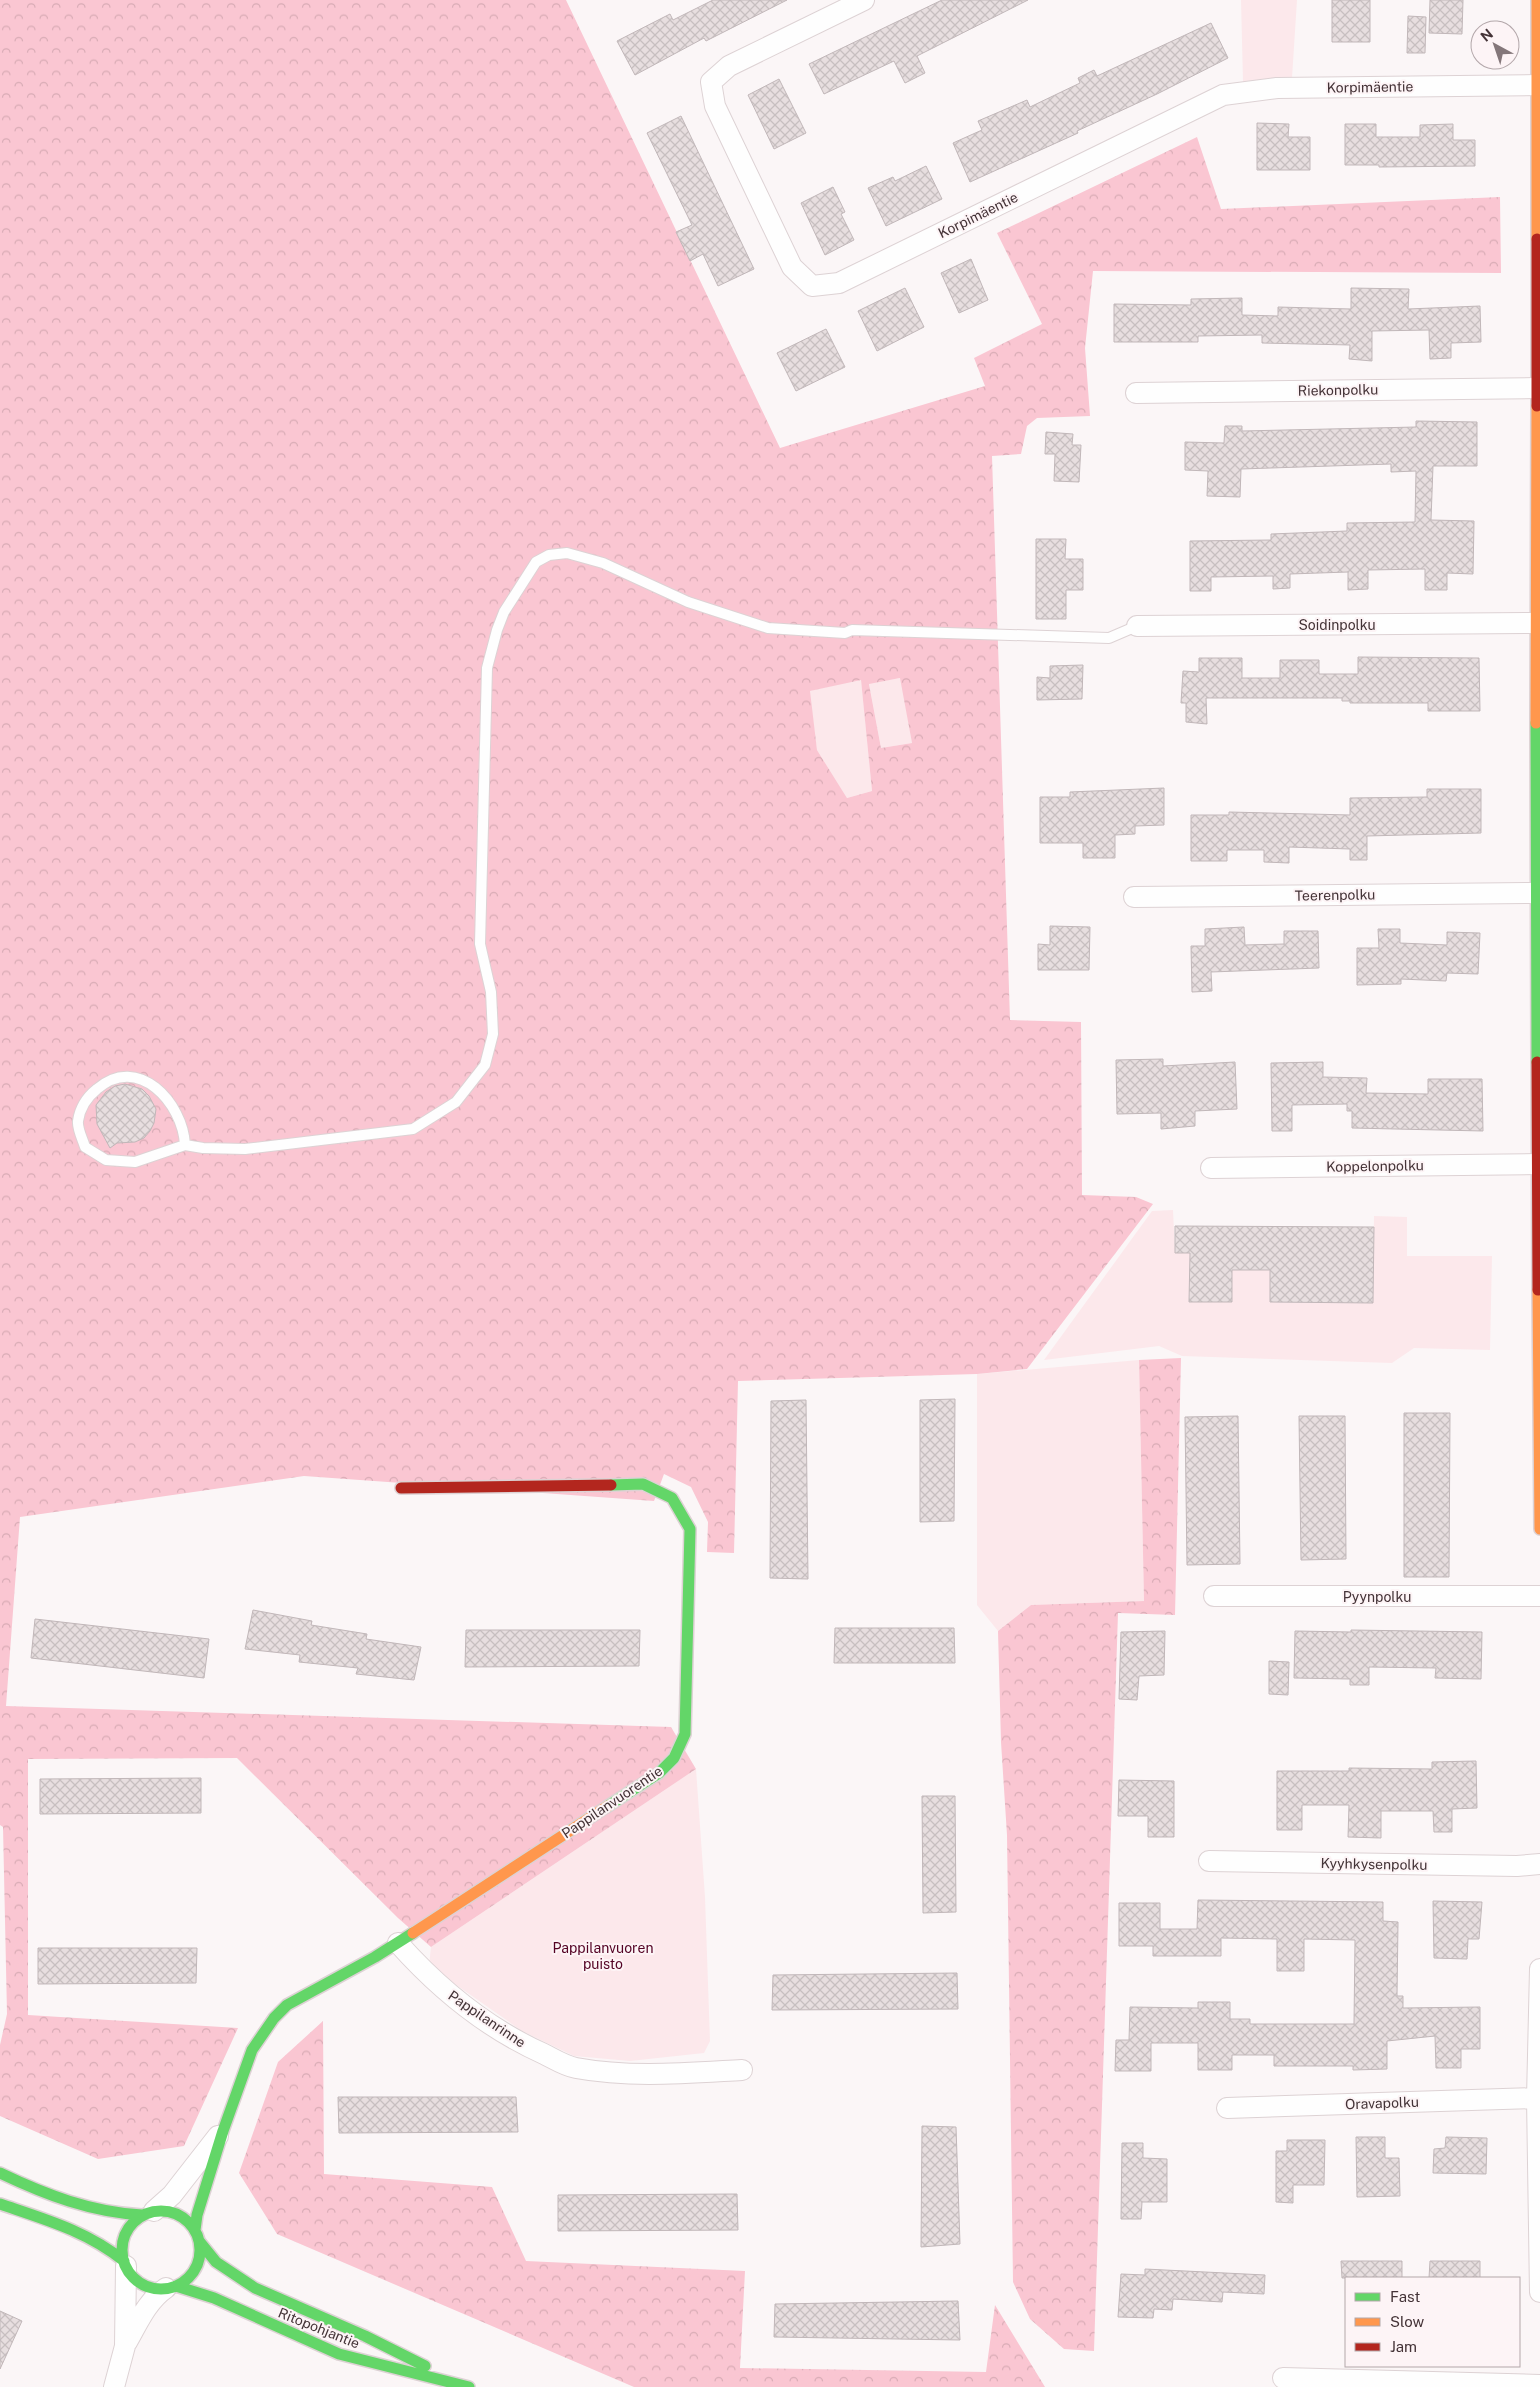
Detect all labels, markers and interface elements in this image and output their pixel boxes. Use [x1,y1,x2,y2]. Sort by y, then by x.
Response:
north arrow [1470,20,1520,70]
text: N [1477,25,1496,45]
street label: Korpimäentie [1326,78,1414,96]
street label: Korpimäentie [935,189,1021,241]
street label: Riekonpolku [1298,381,1378,399]
street label: Soidinpolku [1298,617,1376,633]
street label: Teerenpolku [1294,886,1376,904]
street label: Koppelonpolku [1326,1157,1424,1175]
street label: Pyynpolku [1343,1589,1411,1605]
street label: Pappilanvuorentie [559,1762,665,1841]
street label: Kyyhkysenpolku [1320,1855,1428,1873]
park label: Pappilanvuoren puisto [553,1940,654,1972]
street label: Pappilanrinne [445,1987,529,2051]
street label: Oravapolku [1345,2094,1419,2112]
legend [1345,2277,1520,2367]
text: Fast [1390,2288,1420,2305]
street label: Ritopohjantie [276,2304,362,2352]
text: Slow [1390,2313,1425,2330]
text: Jam [1390,2338,1417,2355]

